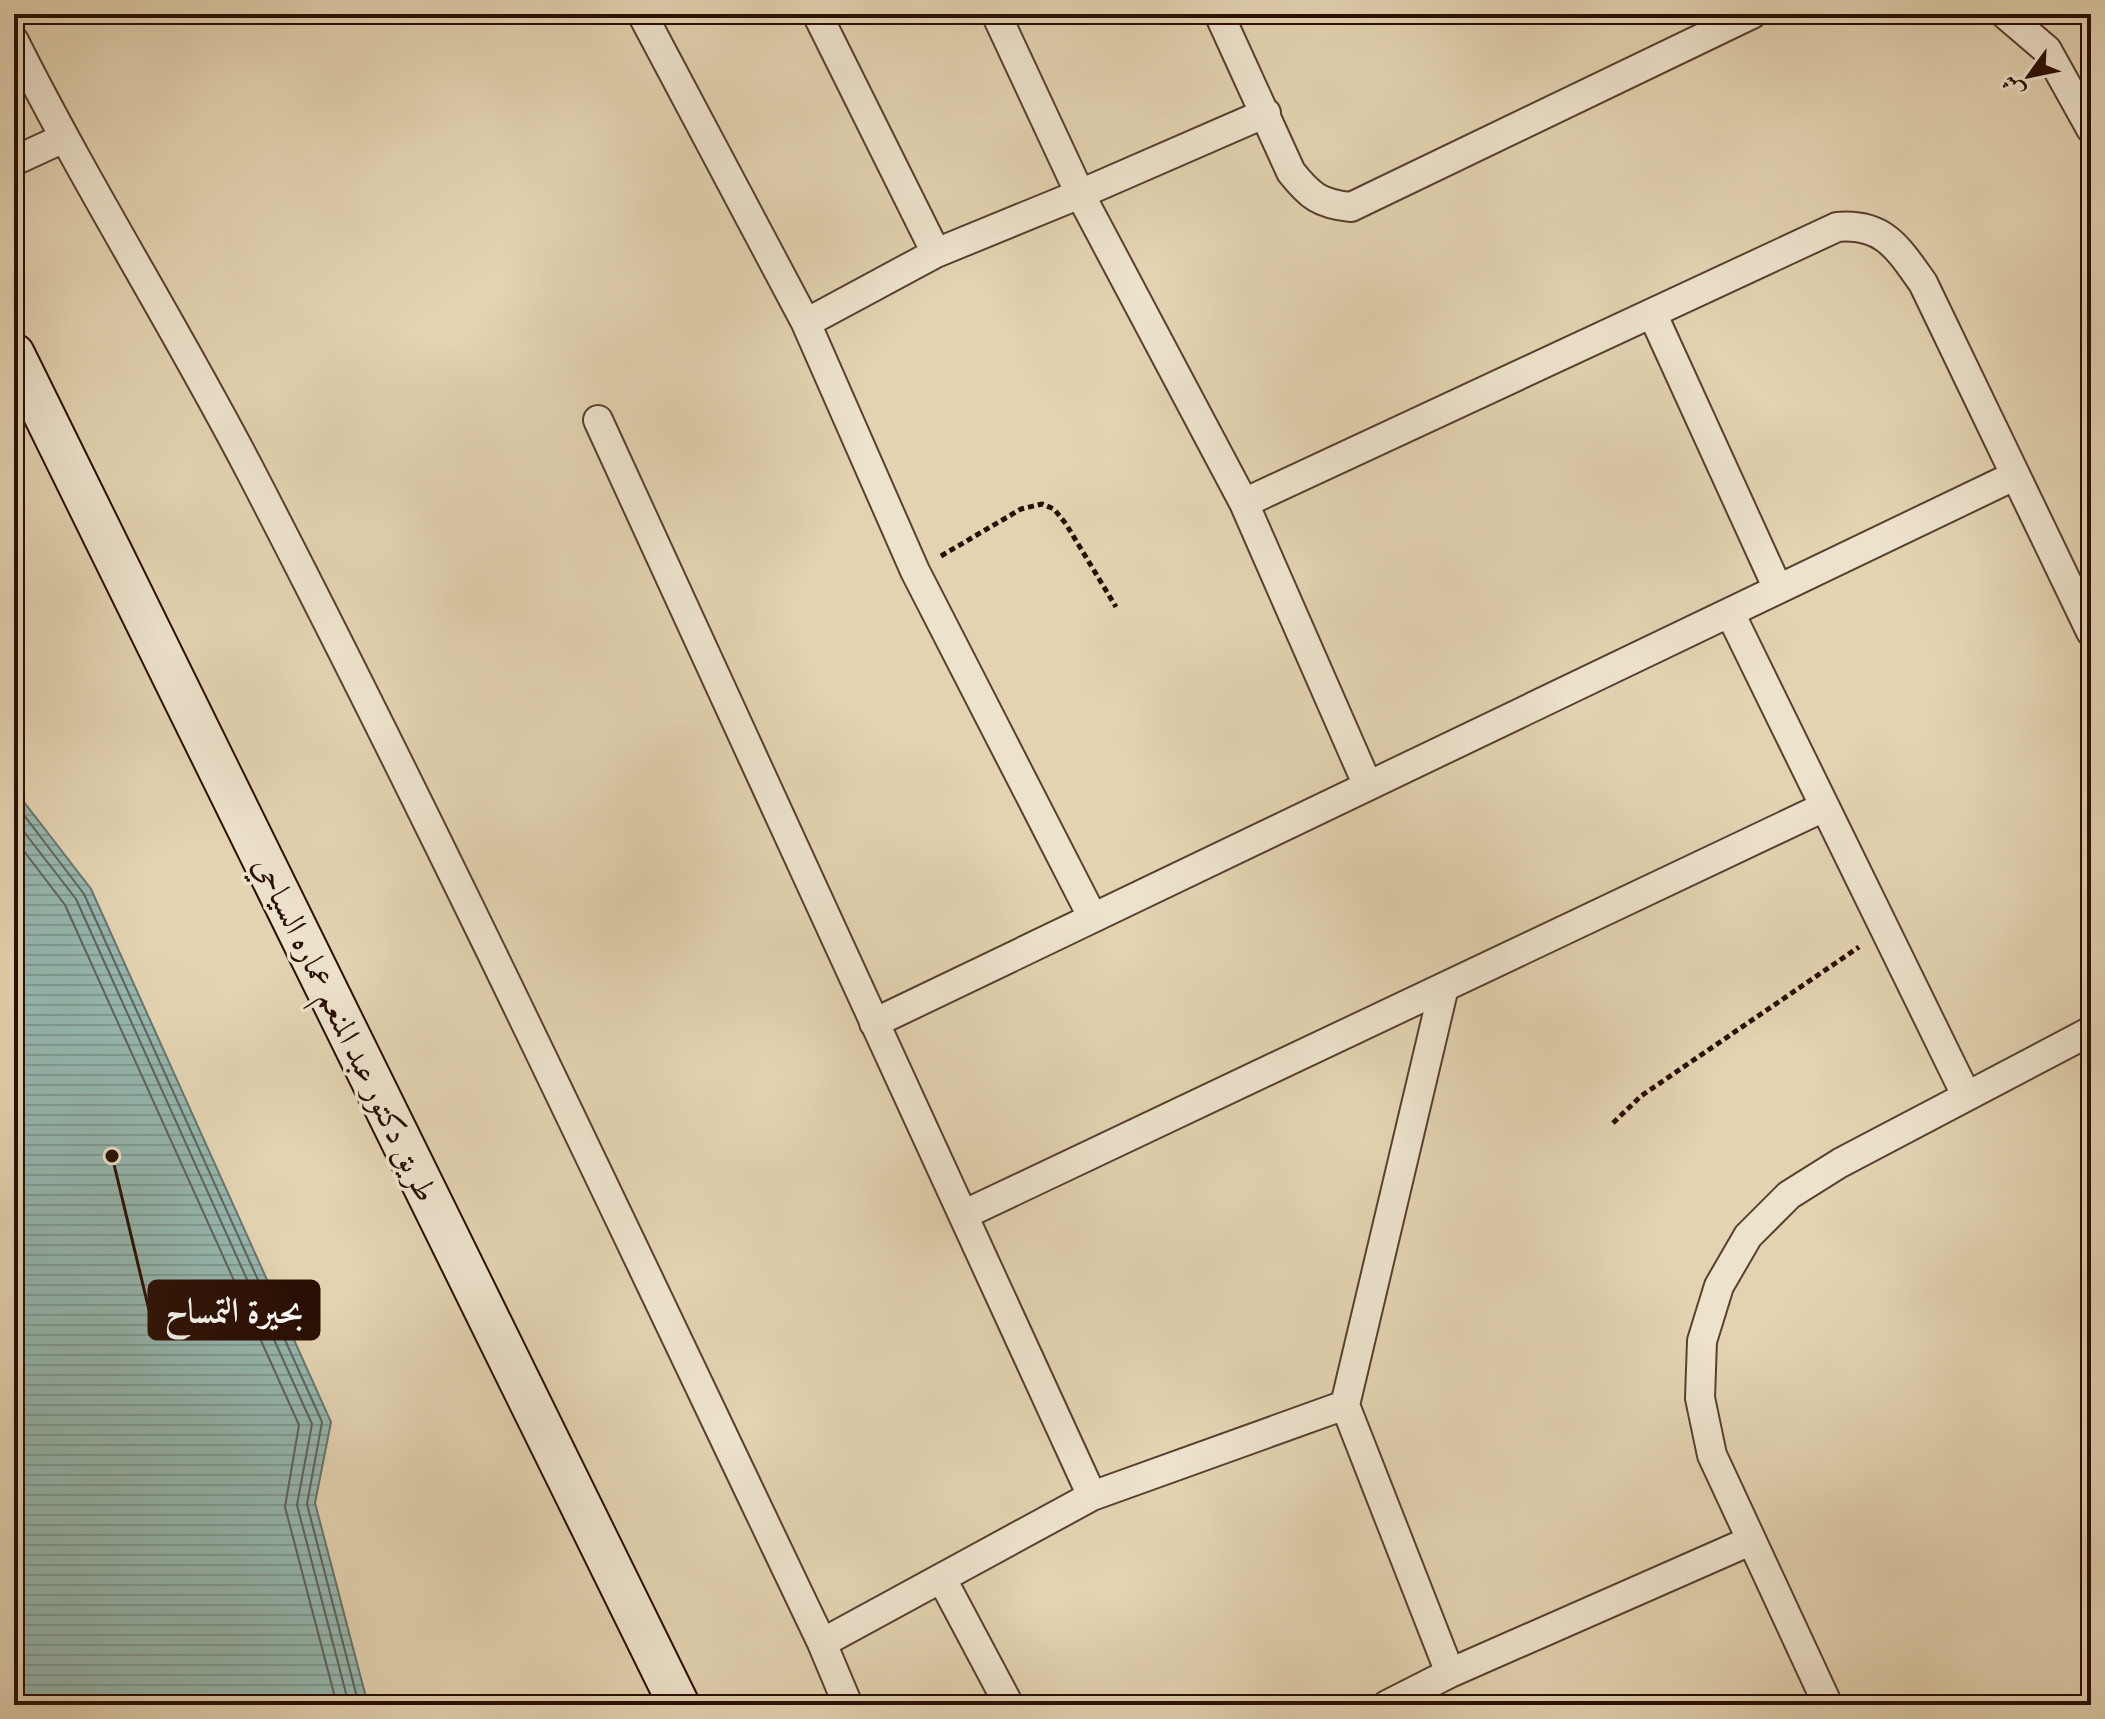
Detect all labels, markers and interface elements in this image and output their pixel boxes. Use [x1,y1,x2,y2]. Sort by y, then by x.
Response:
north arrow [1989,36,2069,116]
text: ش [1995,70,2031,104]
street label: طريق دكتور عبد المنعم عماره السياحي [236,849,448,1213]
callout: بحيرة التمساح [149,1281,319,1339]
text: بحيرة التمساح [165,1288,303,1341]

